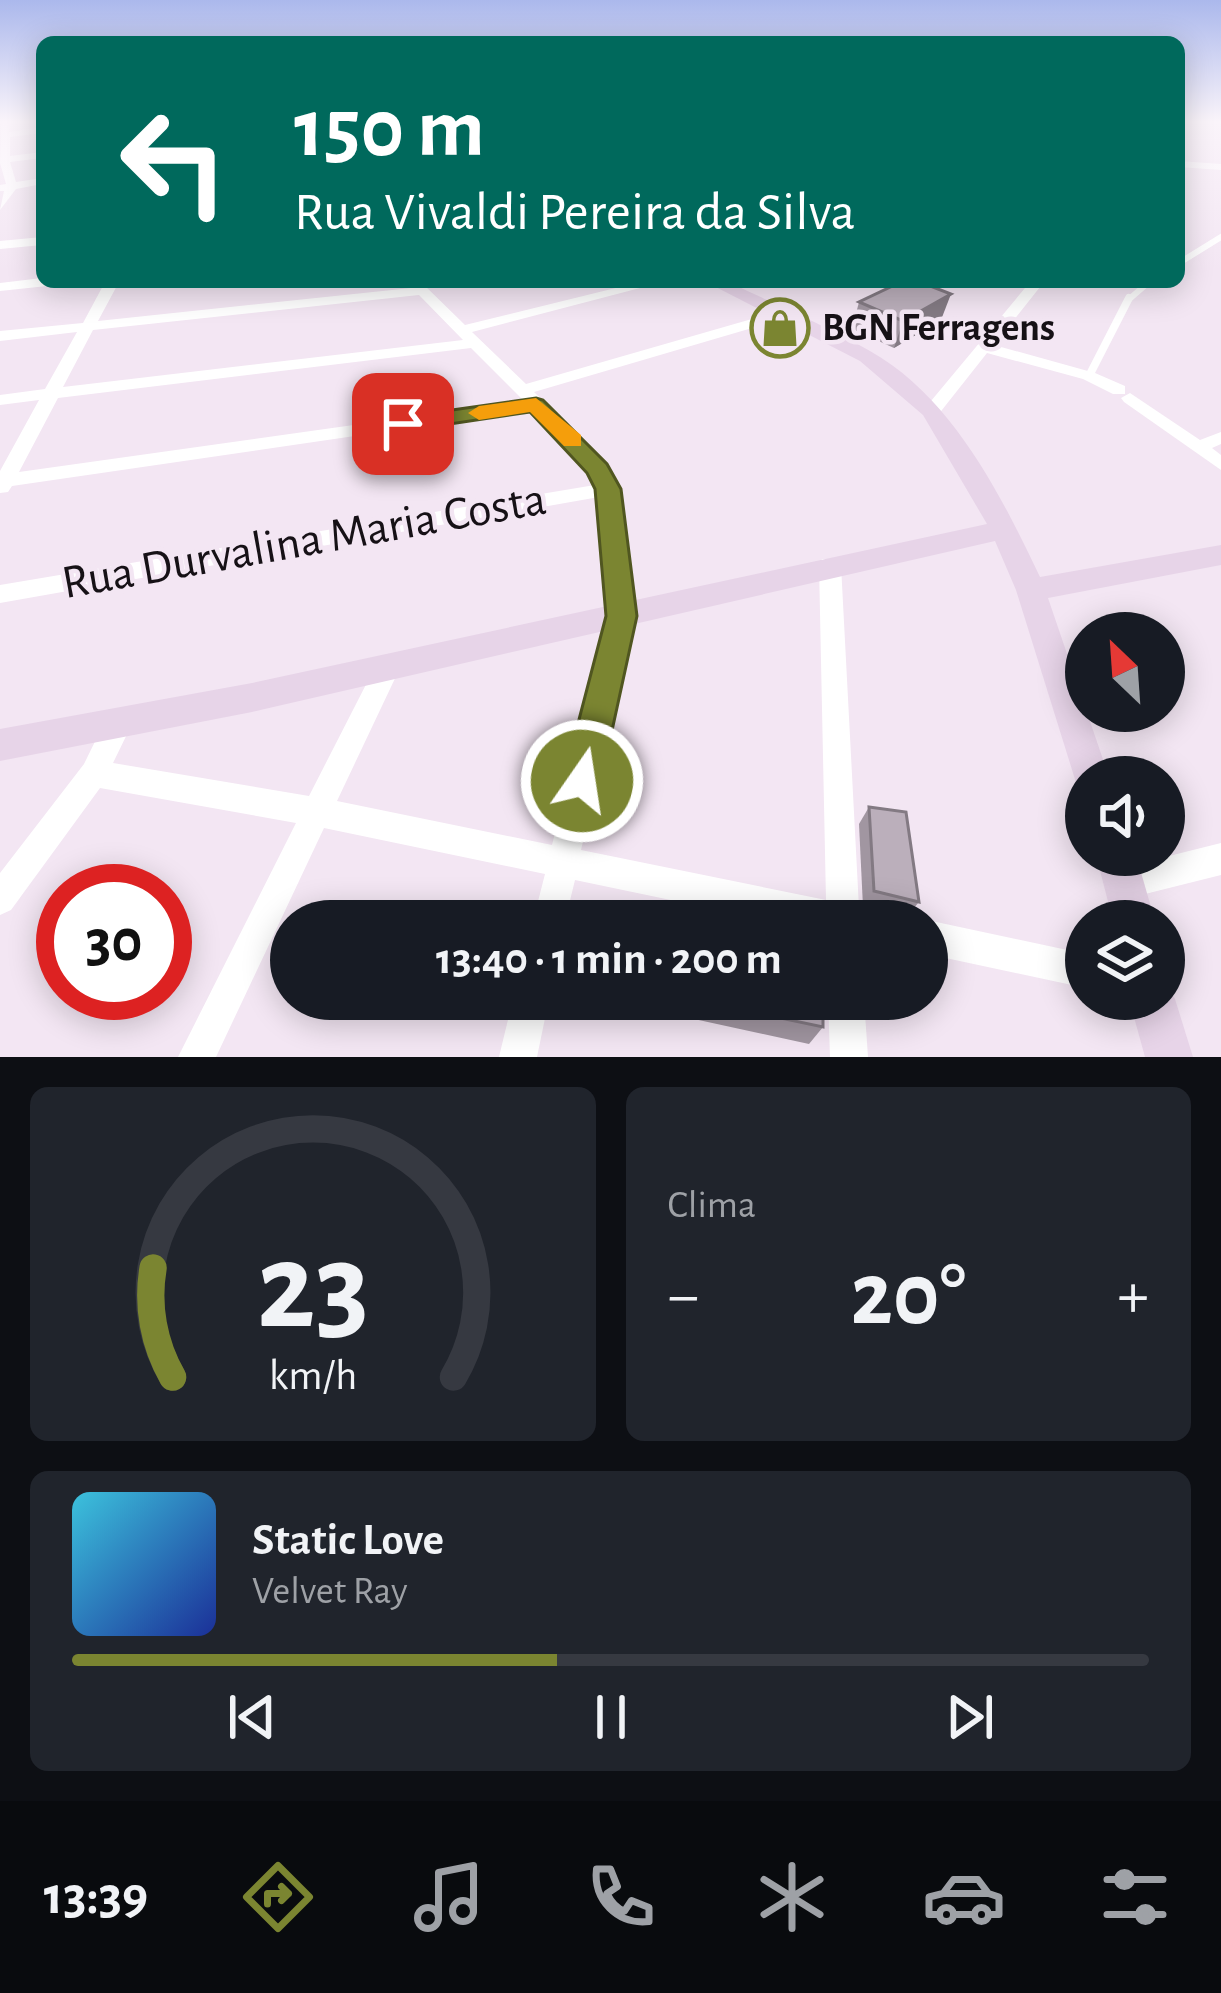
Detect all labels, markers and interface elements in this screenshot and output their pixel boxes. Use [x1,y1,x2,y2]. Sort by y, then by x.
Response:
icon: left [96,84,252,240]
text: 150 m [294,88,485,172]
text: Rua Vivaldi Pereira da Silva [294,186,855,240]
shop icon: BGN Ferragens [749,297,811,359]
place label: BGN Ferragens [822,309,1055,348]
pin [352,373,454,475]
icon: arrive [370,391,436,457]
street label: Rua Durvalina Maria Costa [58,476,550,608]
north arrow [1065,612,1185,732]
map controls [1065,612,1185,1020]
position arrow [519,718,645,844]
button: sound [1065,756,1185,876]
speed limit sign: 30 [36,864,192,1020]
button: layers [1065,900,1185,1020]
text: 13:40 · 1 min · 200 m [436,937,782,982]
text: Clima [668,1186,756,1225]
text: 23 [256,1226,369,1351]
text: 20° [850,1251,966,1341]
text: − [668,1263,699,1329]
text: + [1117,1263,1149,1329]
text: km/h [269,1355,357,1398]
text: Static Love [252,1518,444,1563]
text: Velvet Ray [252,1572,408,1611]
icon: previous [219,1684,285,1750]
icon: pause [578,1684,644,1750]
icon: next [937,1684,1003,1750]
icon: directions [236,1855,320,1939]
icon: music [407,1855,491,1939]
icon: phone [579,1855,663,1939]
icon: climate [750,1855,834,1939]
icon: car [922,1855,1006,1939]
icon: filters [1093,1855,1177,1939]
text: 13:39 [44,1870,148,1924]

